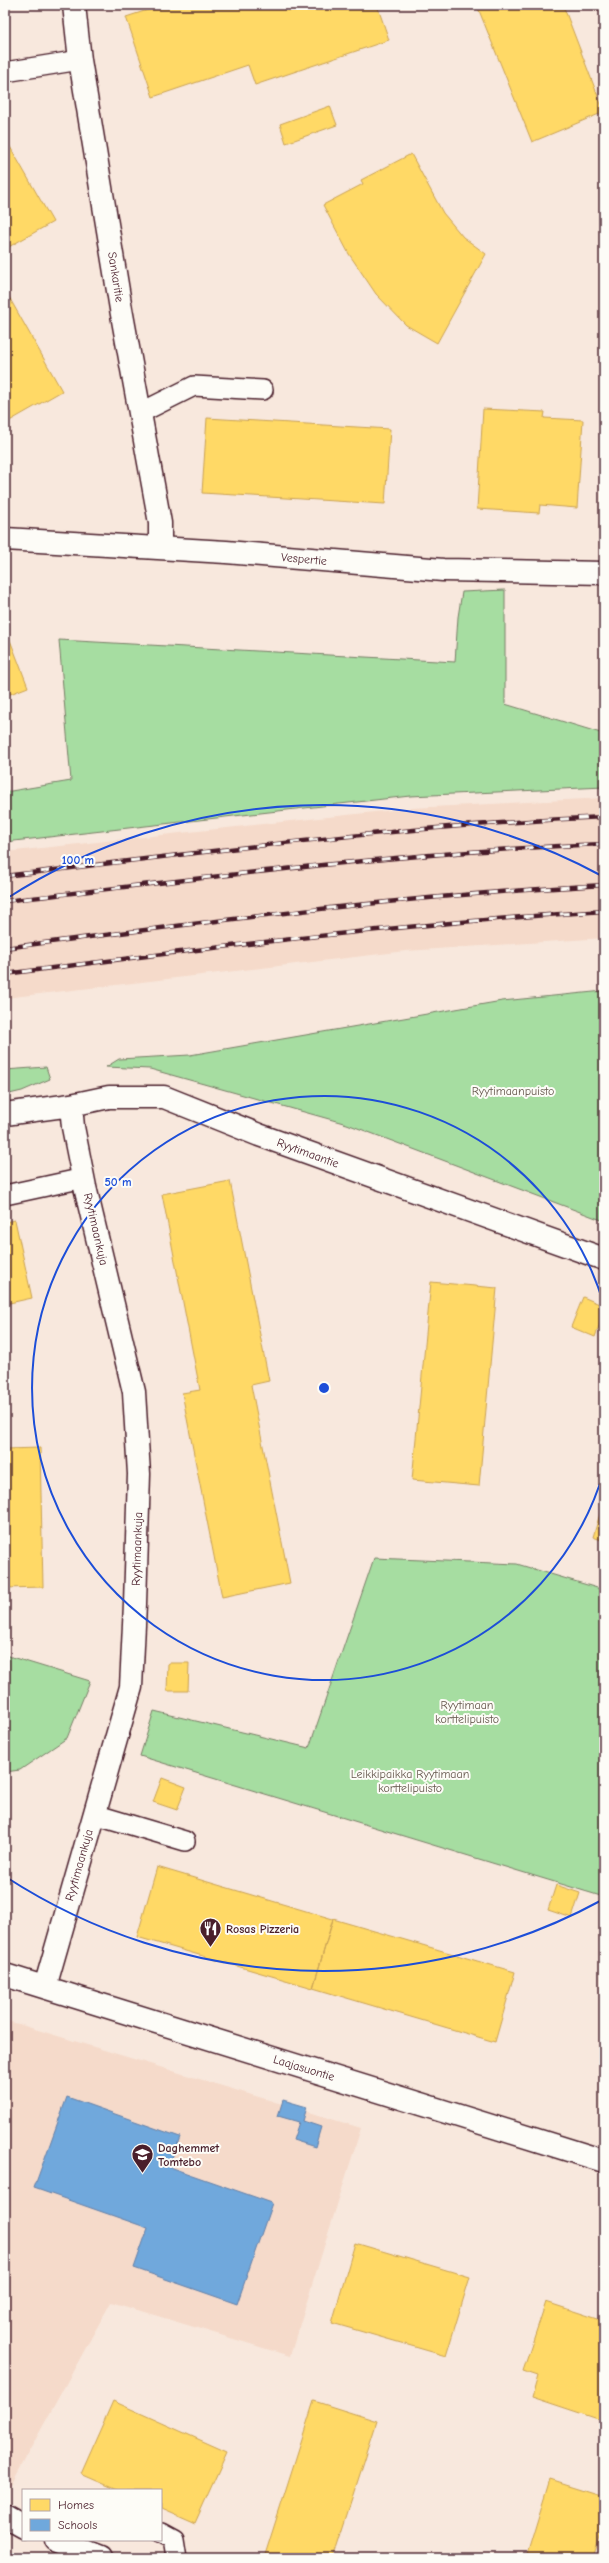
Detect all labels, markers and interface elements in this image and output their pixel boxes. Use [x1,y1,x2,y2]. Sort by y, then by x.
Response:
street label: Sankaritie [105,251,127,303]
street label: Vespertie [280,550,328,568]
text: 100 m [62,853,94,867]
park label: Ryytimaanpuisto [472,1084,554,1098]
street label: Ryytimaantie [275,1135,341,1171]
text: 50 m [104,1175,132,1189]
street label: Ryytimaankuja [81,1191,111,1267]
centre of rings [317,1381,331,1395]
street label: Ryytimaankuja [129,1512,145,1586]
park label: Ryytimaan korttelipuisto [435,1698,499,1726]
park label: Leikkipaikka Ryytimaan korttelipuisto [351,1767,469,1795]
street label: Ryytimaankuja [62,1828,96,1902]
restaurant icon: Rosas Pizzeria [198,1916,224,1949]
place label: Rosas Pizzeria [226,1922,299,1936]
street label: Laajasuontie [272,2052,336,2084]
place label: Daghemmet Tomtebo [158,2141,220,2169]
school or university icon: Daghemmet Tomtebo [129,2142,155,2175]
legend [22,2489,162,2541]
text: Homes [58,2498,94,2512]
text: Schools [58,2518,97,2532]

